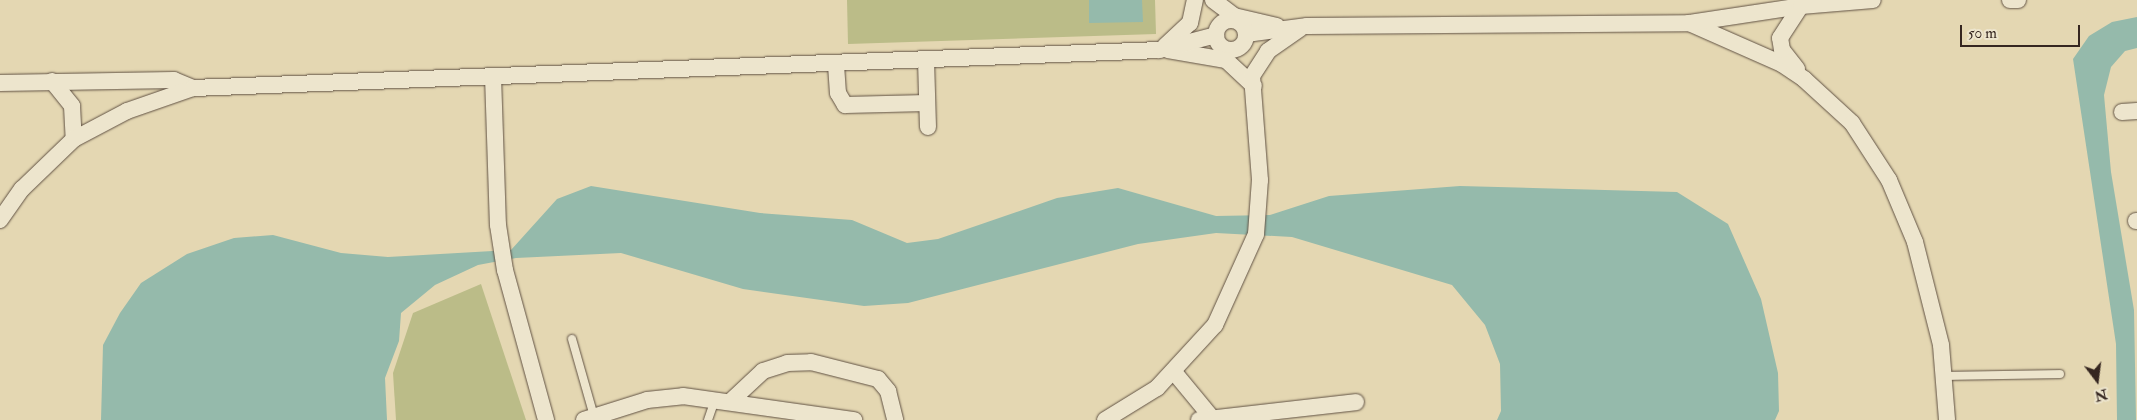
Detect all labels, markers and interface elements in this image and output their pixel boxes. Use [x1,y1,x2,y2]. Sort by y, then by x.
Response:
scale bar [1962,15,2082,47]
text: 50 m [1968,24,1997,43]
north arrow [2072,355,2122,405]
text: N [2093,385,2109,405]

